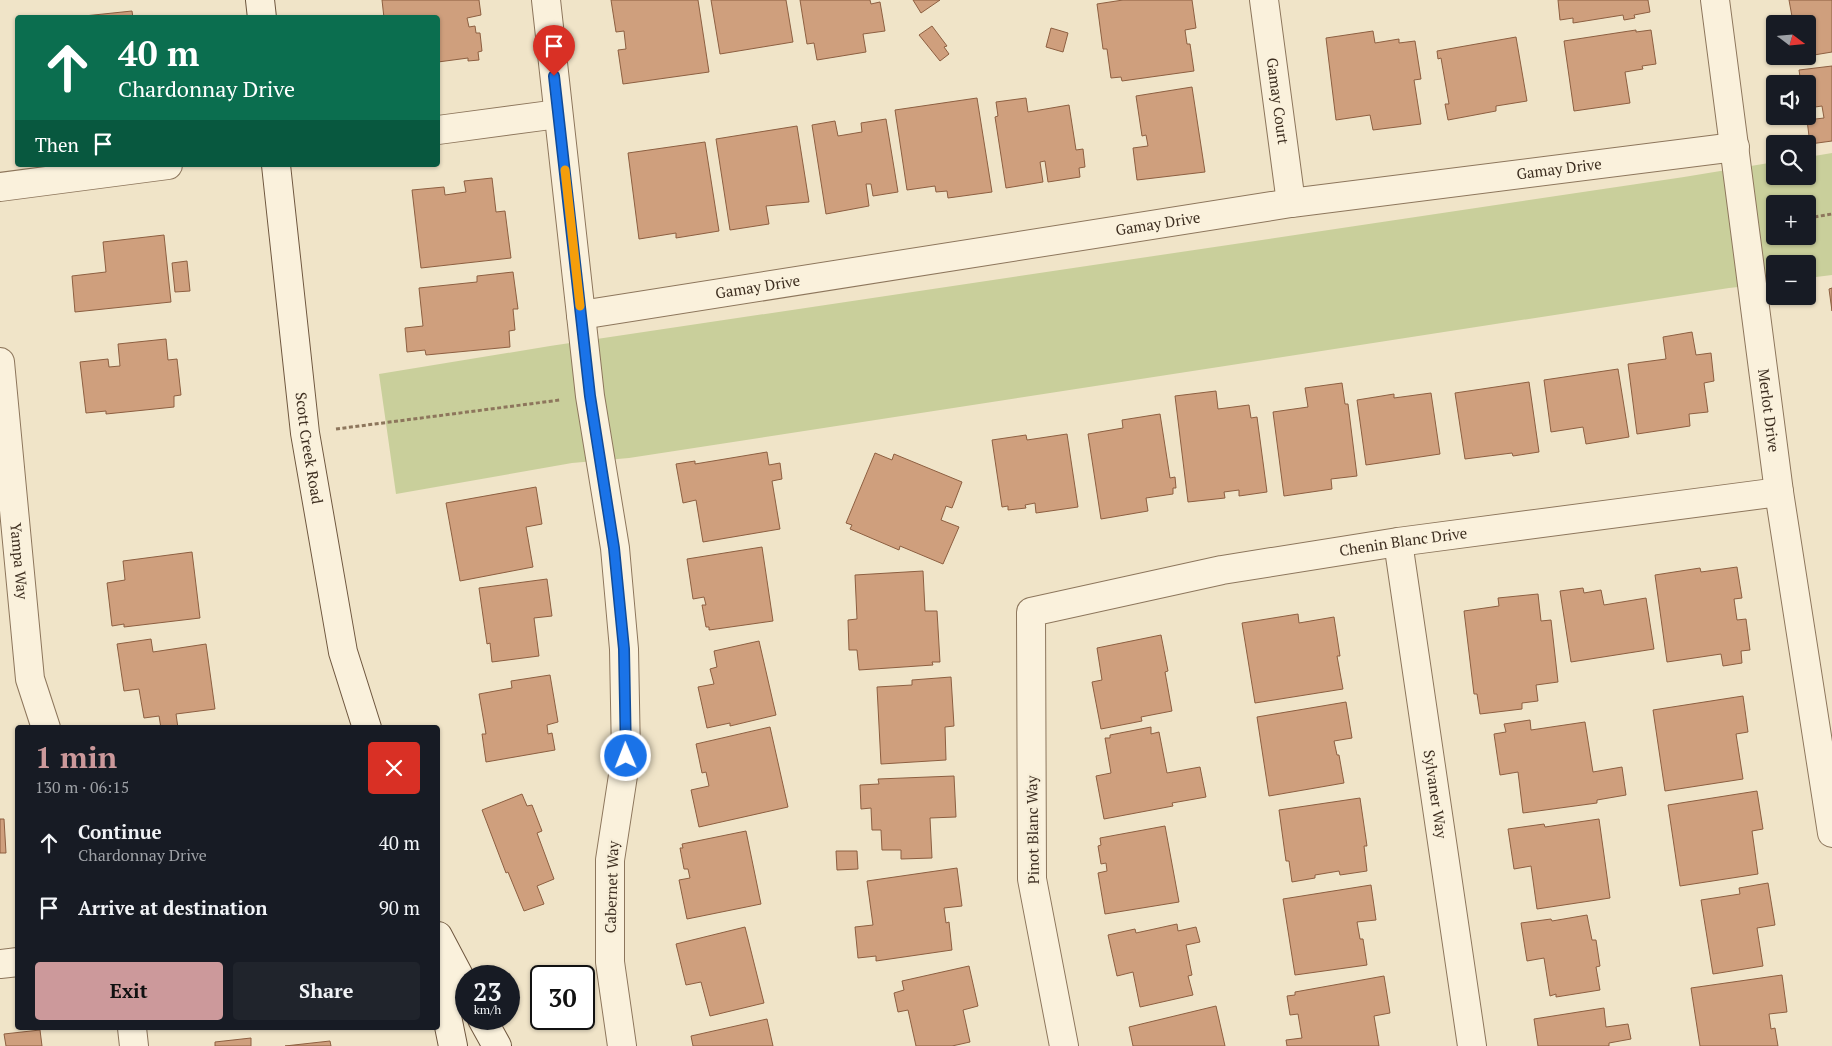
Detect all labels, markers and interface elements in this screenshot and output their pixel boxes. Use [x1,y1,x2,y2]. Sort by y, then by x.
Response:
north arrow [1766,15,1816,65]
map controls [1766,15,1816,305]
pin [533,25,575,76]
text: 40 m [118,30,199,76]
icon: arrive [540,32,568,60]
icon: ahead [35,35,100,100]
street label: Gamay Court [1263,56,1294,146]
text: Chardonnay Drive [118,74,295,103]
button: sound [1766,75,1816,125]
icon: arrive [89,130,117,158]
text: Then [35,132,79,157]
button: search [1766,135,1816,185]
street label: Gamay Drive [1515,153,1603,183]
button: + [1766,195,1816,245]
street label: Gamay Drive [1114,206,1201,240]
button: − [1766,255,1816,305]
street label: Gamay Drive [714,270,801,303]
street label: Merlot Drive [1754,367,1785,453]
street label: Scott Creek Road [292,391,328,505]
street label: Yampa Way [6,522,33,601]
street label: Chenin Blanc Drive [1338,522,1468,560]
position arrow [599,729,651,781]
text: 1 min [35,737,117,777]
button: close [368,742,420,794]
street label: Sylvaner Way [1420,748,1452,840]
street label: Pinot Blanc Way [1021,775,1043,885]
text: 130 m · 06:15 [35,776,129,798]
text: Continue [78,819,162,844]
icon: ahead [35,829,63,857]
text: 40 m [379,830,420,855]
street label: Cabernet Way [599,840,623,934]
text: Chardonnay Drive [78,844,207,866]
icon: arrive [35,894,63,922]
text: Arrive at destination [78,895,267,920]
text: 90 m [379,895,420,920]
button: Exit [35,962,223,1020]
button: Share [233,962,420,1020]
speed limit sign: 30 [530,965,595,1030]
text: 23 [473,975,502,1008]
text: km/h [474,1002,501,1017]

